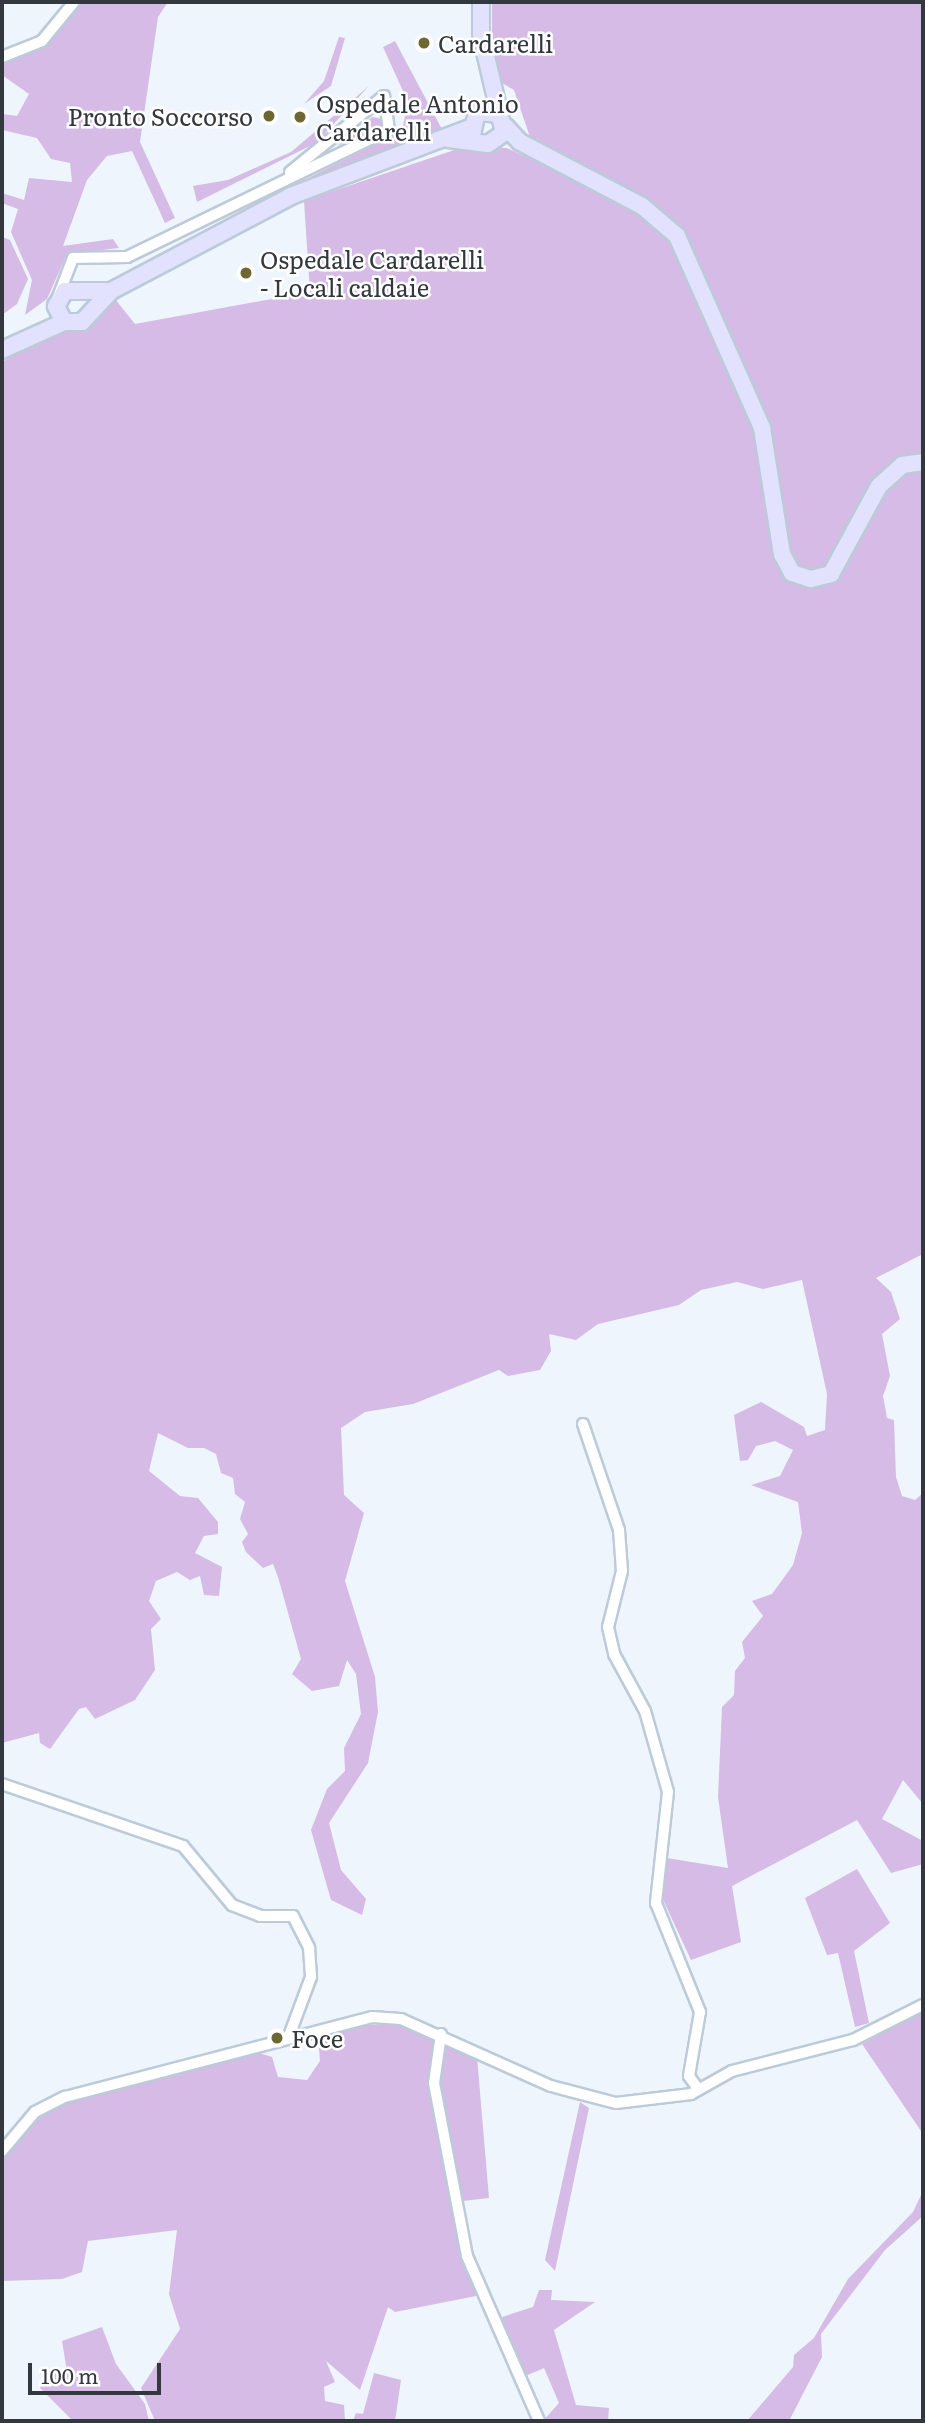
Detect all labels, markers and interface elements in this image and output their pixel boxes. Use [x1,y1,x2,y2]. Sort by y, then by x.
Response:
place label: Cardarelli [438,29,553,57]
marker: Cardarelli [416,35,432,51]
place label: Ospedale Antonio Cardarelli [316,89,519,145]
place label: Pronto Soccorso [68,102,253,130]
marker: Pronto Soccorso [259,106,279,126]
marker: Ospedale Antonio Cardarelli [290,107,310,127]
place label: Ospedale Cardarelli - Locali caldaie [260,245,484,301]
marker: Ospedale Cardarelli - Locali caldaie [238,265,254,281]
place label: Foce [291,2024,343,2052]
marker: Foce [269,2030,285,2046]
scale bar [32,2350,164,2394]
text: 100 m [41,2359,98,2390]

